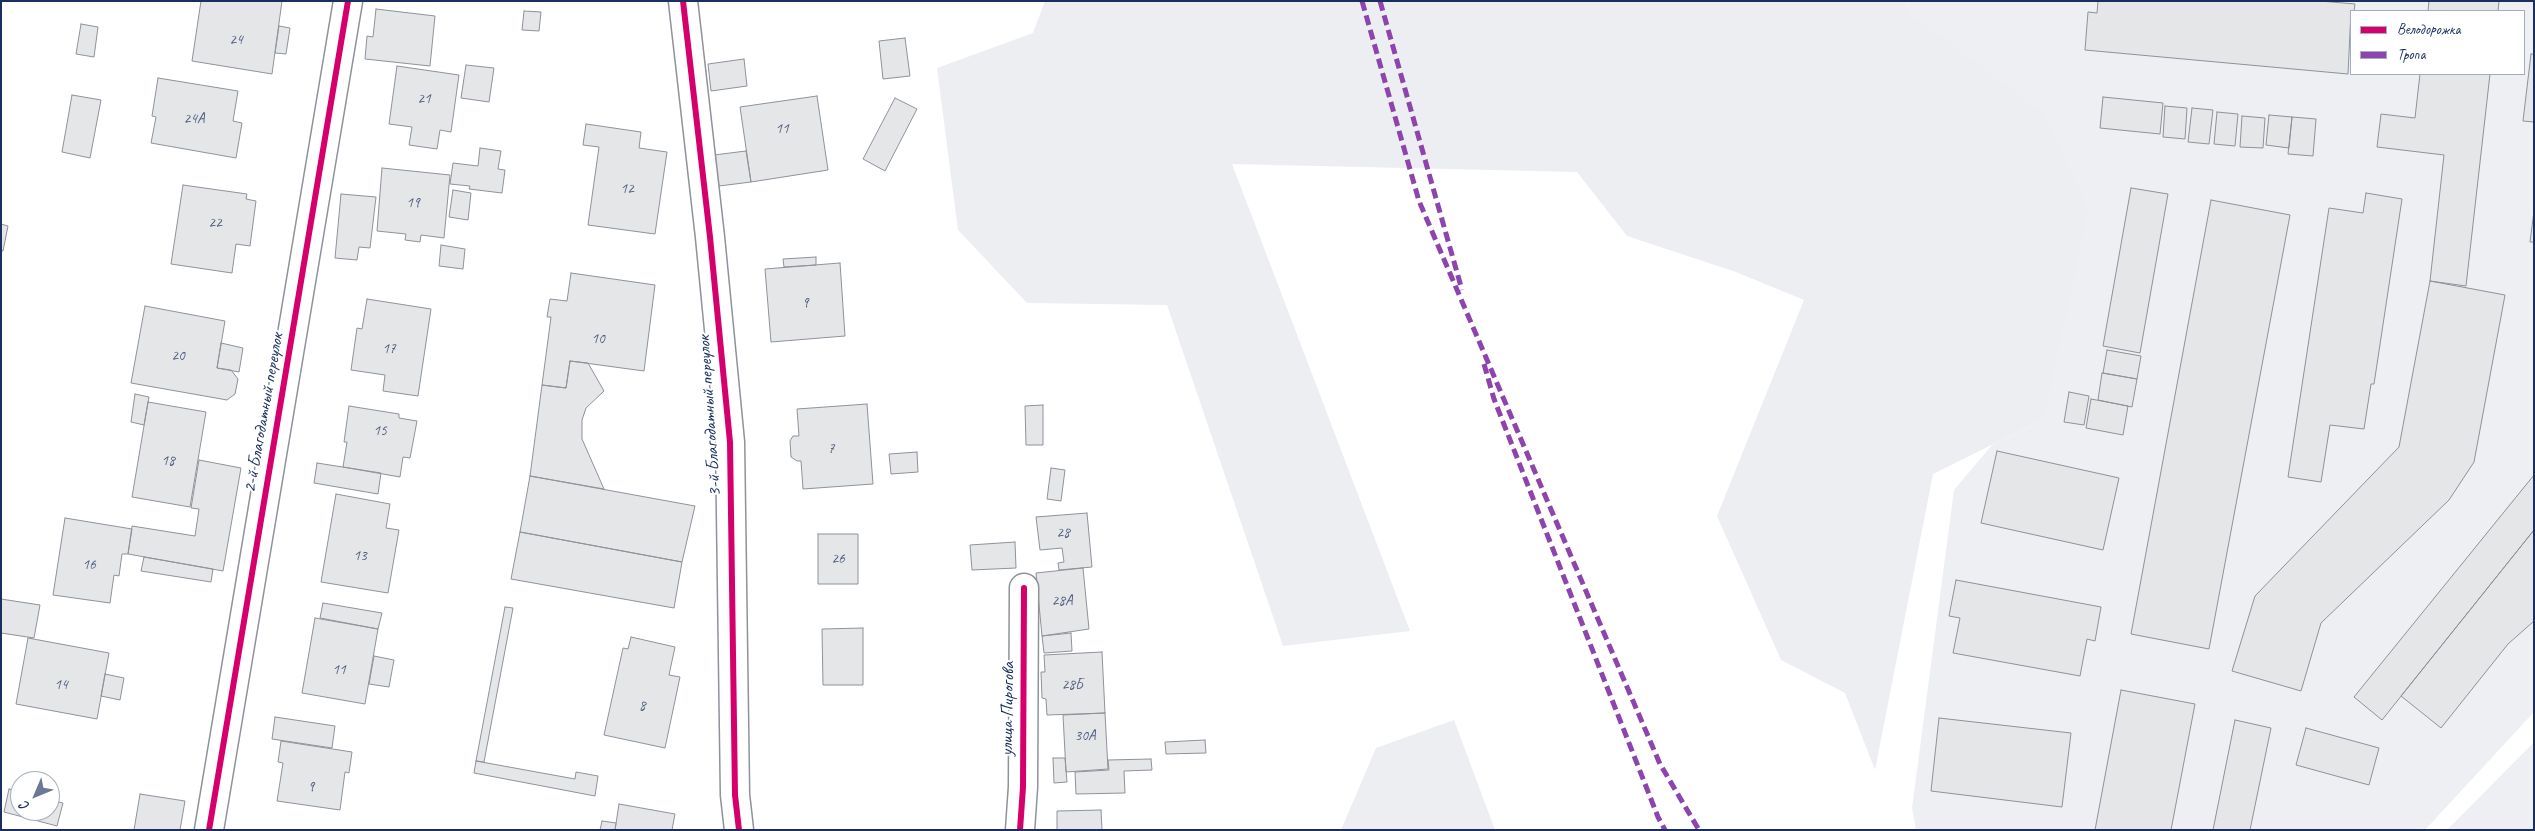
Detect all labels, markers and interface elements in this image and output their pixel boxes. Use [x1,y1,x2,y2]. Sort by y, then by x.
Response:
legend [2350,10,2525,75]
text: Велодорожка [2397,20,2460,39]
house number: 24 [229,31,243,49]
text: Тропа [2397,45,2425,64]
house number: 21 [417,90,431,108]
house number: 24А [183,110,205,128]
house number: 11 [775,120,789,138]
house number: 12 [620,180,634,198]
house number: 19 [406,194,420,212]
house number: 22 [208,214,222,232]
house number: 9 [802,294,808,312]
house number: 10 [591,330,605,348]
street label: 2-й Благодатный переулок [239,332,289,494]
street label: 3-й Благодатный переулок [694,335,726,497]
house number: 17 [382,340,396,358]
house number: 20 [171,347,185,365]
house number: 15 [373,422,387,440]
house number: 7 [828,440,834,458]
house number: 18 [161,452,175,470]
house number: 28 [1056,524,1070,542]
house number: 13 [353,547,367,565]
house number: 26 [831,550,845,568]
house number: 16 [82,556,96,574]
house number: 28А [1051,592,1073,610]
house number: 11 [332,661,346,679]
street label: улица Пирогова [996,662,1020,756]
house number: 14 [54,676,68,694]
house number: 28Б [1061,676,1083,694]
house number: 8 [639,697,645,715]
house number: 30А [1074,727,1096,745]
north arrow [10,771,60,821]
house number: 9 [308,778,314,796]
text: С [16,798,33,815]

